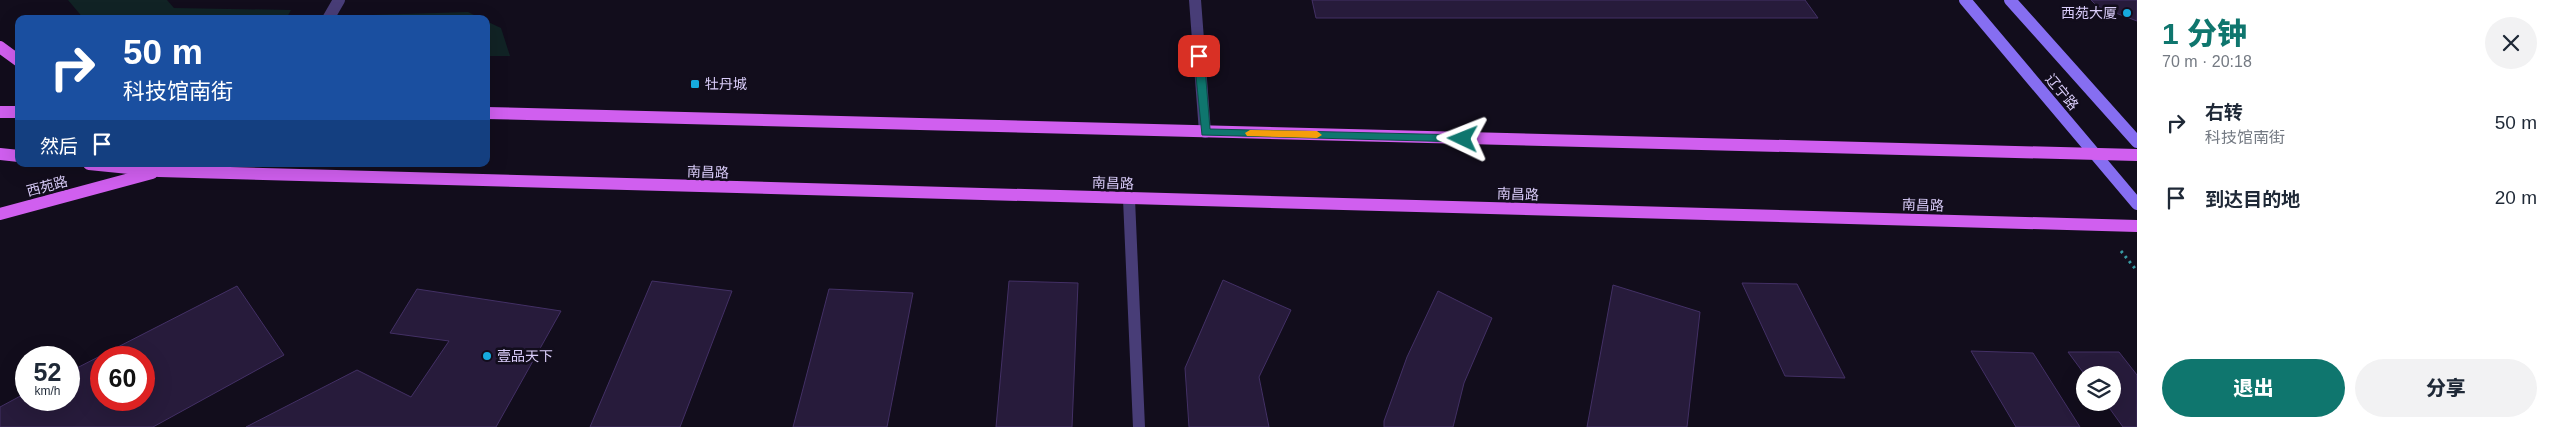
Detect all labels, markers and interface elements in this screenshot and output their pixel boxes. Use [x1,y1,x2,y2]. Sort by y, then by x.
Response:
place label: 西苑大厦 [2061,5,2117,21]
marker: 西苑大厦 [2121,7,2133,19]
text: 1 分钟 [2162,17,2247,50]
button: close [2485,17,2537,69]
text: 50 m [123,32,203,71]
icon: right [40,35,105,100]
pin [1178,35,1220,77]
icon: arrive [1185,42,1213,70]
text: 70 m · 20:18 [2162,53,2252,70]
street label: 辽宁路 [2042,71,2082,113]
place label: 牡丹城 [705,76,747,92]
marker: 牡丹城 [689,78,701,90]
text: 科技馆南街 [123,79,233,104]
text: 右转 [2205,102,2243,123]
icon: right [2162,109,2190,137]
position arrow [1436,112,1488,164]
text: 50 m [2495,112,2537,133]
text: 科技馆南街 [2205,129,2285,146]
icon: arrive [88,130,116,158]
text: 然后 [40,136,78,157]
street label: 南昌路 [687,163,729,181]
street label: 西苑路 [25,173,69,199]
street label: 南昌路 [1092,174,1134,192]
icon: arrive [2162,184,2190,212]
street label: 南昌路 [1497,185,1539,203]
text: 20 m [2495,187,2537,208]
text: 到达目的地 [2205,189,2300,210]
street label: 南昌路 [1902,196,1944,214]
speed limit sign: 60 [90,346,155,411]
place label: 壹品天下 [497,348,553,364]
marker: 壹品天下 [481,350,493,362]
text: 52 [34,358,61,386]
button: 退出 [2162,359,2345,417]
button: 分享 [2355,359,2537,417]
map controls [2076,366,2121,411]
button: layers [2076,366,2121,411]
text: km/h [34,384,61,398]

